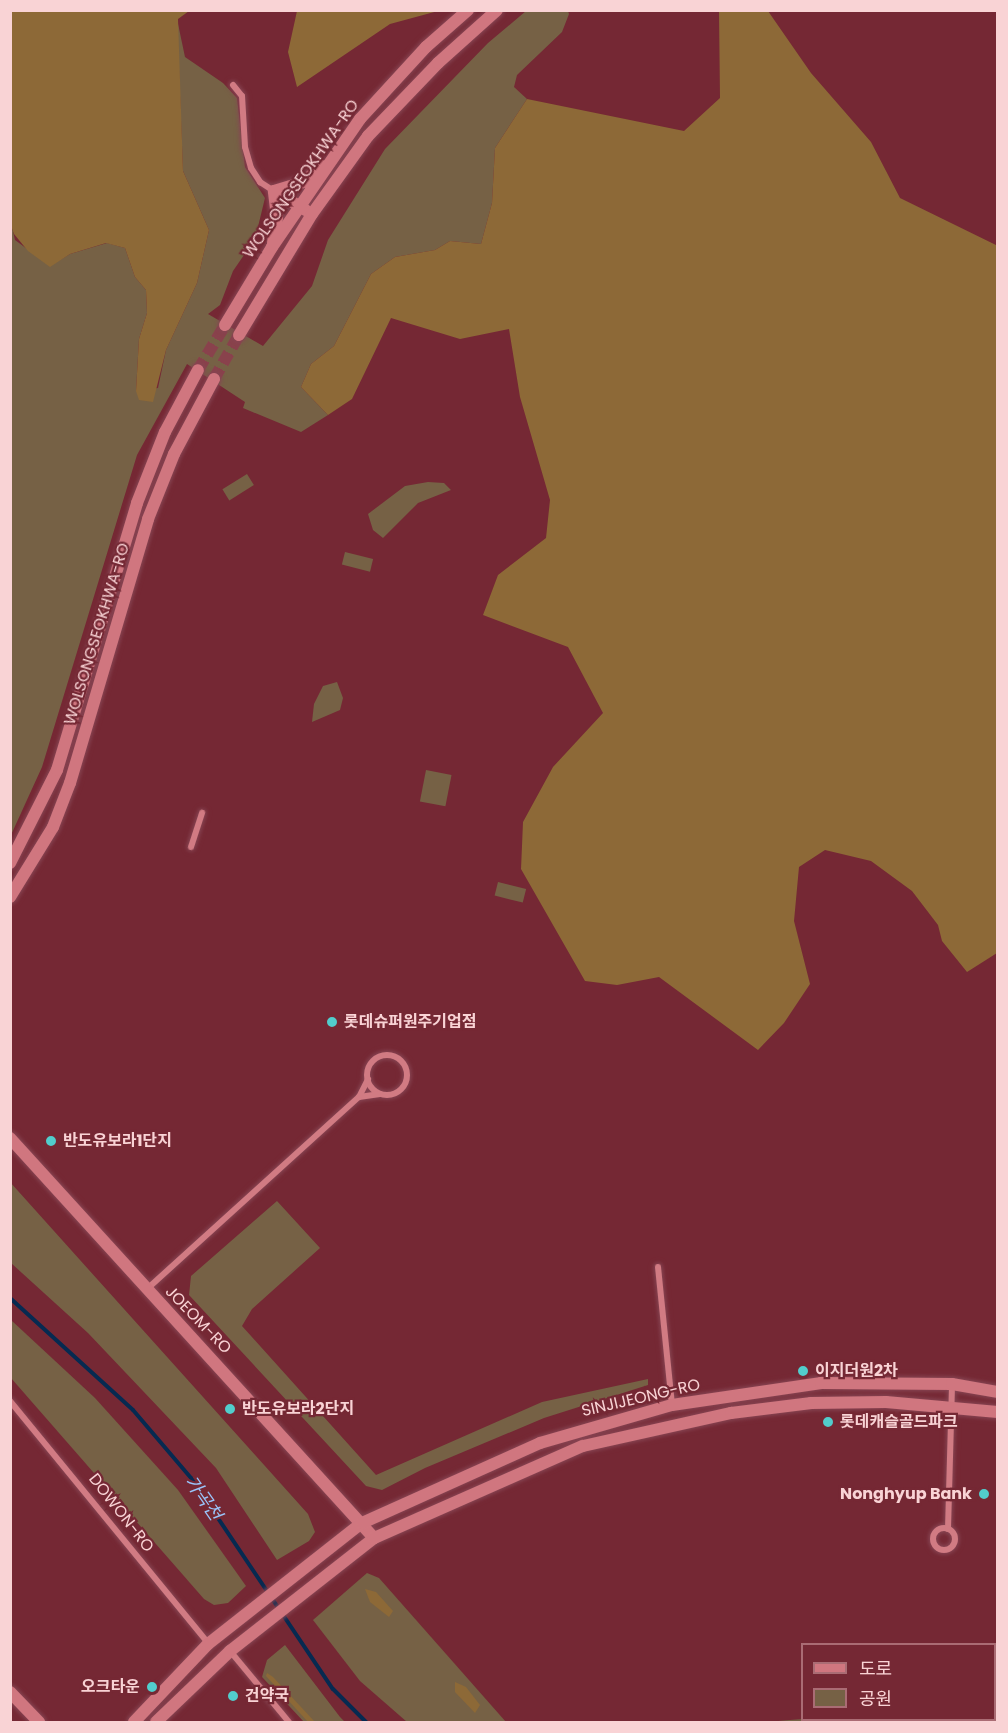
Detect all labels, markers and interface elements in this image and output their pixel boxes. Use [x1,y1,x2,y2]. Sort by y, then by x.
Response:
street label: WOLSONGSEOKHWA-RO [239,96,363,262]
street label: WOLSONGSEOKHWA-RO [60,541,134,727]
place label: 롯데슈퍼원주기업점 [344,1012,476,1032]
marker: 롯데슈퍼원주기업점 [325,1015,339,1029]
place label: 반도유보라1단지 [63,1131,172,1151]
marker: 반도유보라1단지 [44,1134,58,1148]
street label: JOEOM-RO [161,1282,235,1358]
place label: 이지더원2차 [815,1361,898,1381]
marker: 이지더원2차 [796,1364,810,1378]
street label: SINJIJEONG-RO [580,1375,702,1421]
place label: 반도유보라2단지 [242,1399,354,1419]
marker: 반도유보라2단지 [223,1402,237,1416]
place label: 롯데캐슬골드파크 [840,1412,958,1432]
marker: 롯데캐슬골드파크 [821,1415,835,1429]
street label: DOWON-RO [84,1470,158,1556]
water label: 가곡천 [180,1471,226,1525]
place label: Nonghyup Bank [840,1484,972,1504]
marker: Nonghyup Bank [977,1487,991,1501]
legend [801,1643,996,1721]
text: 도로 [859,1656,892,1681]
place label: 오크타운 [81,1677,140,1697]
marker: 오크타운 [145,1680,159,1694]
place label: 건약국 [245,1686,289,1706]
text: 공원 [859,1686,892,1711]
marker: 건약국 [226,1689,240,1703]

